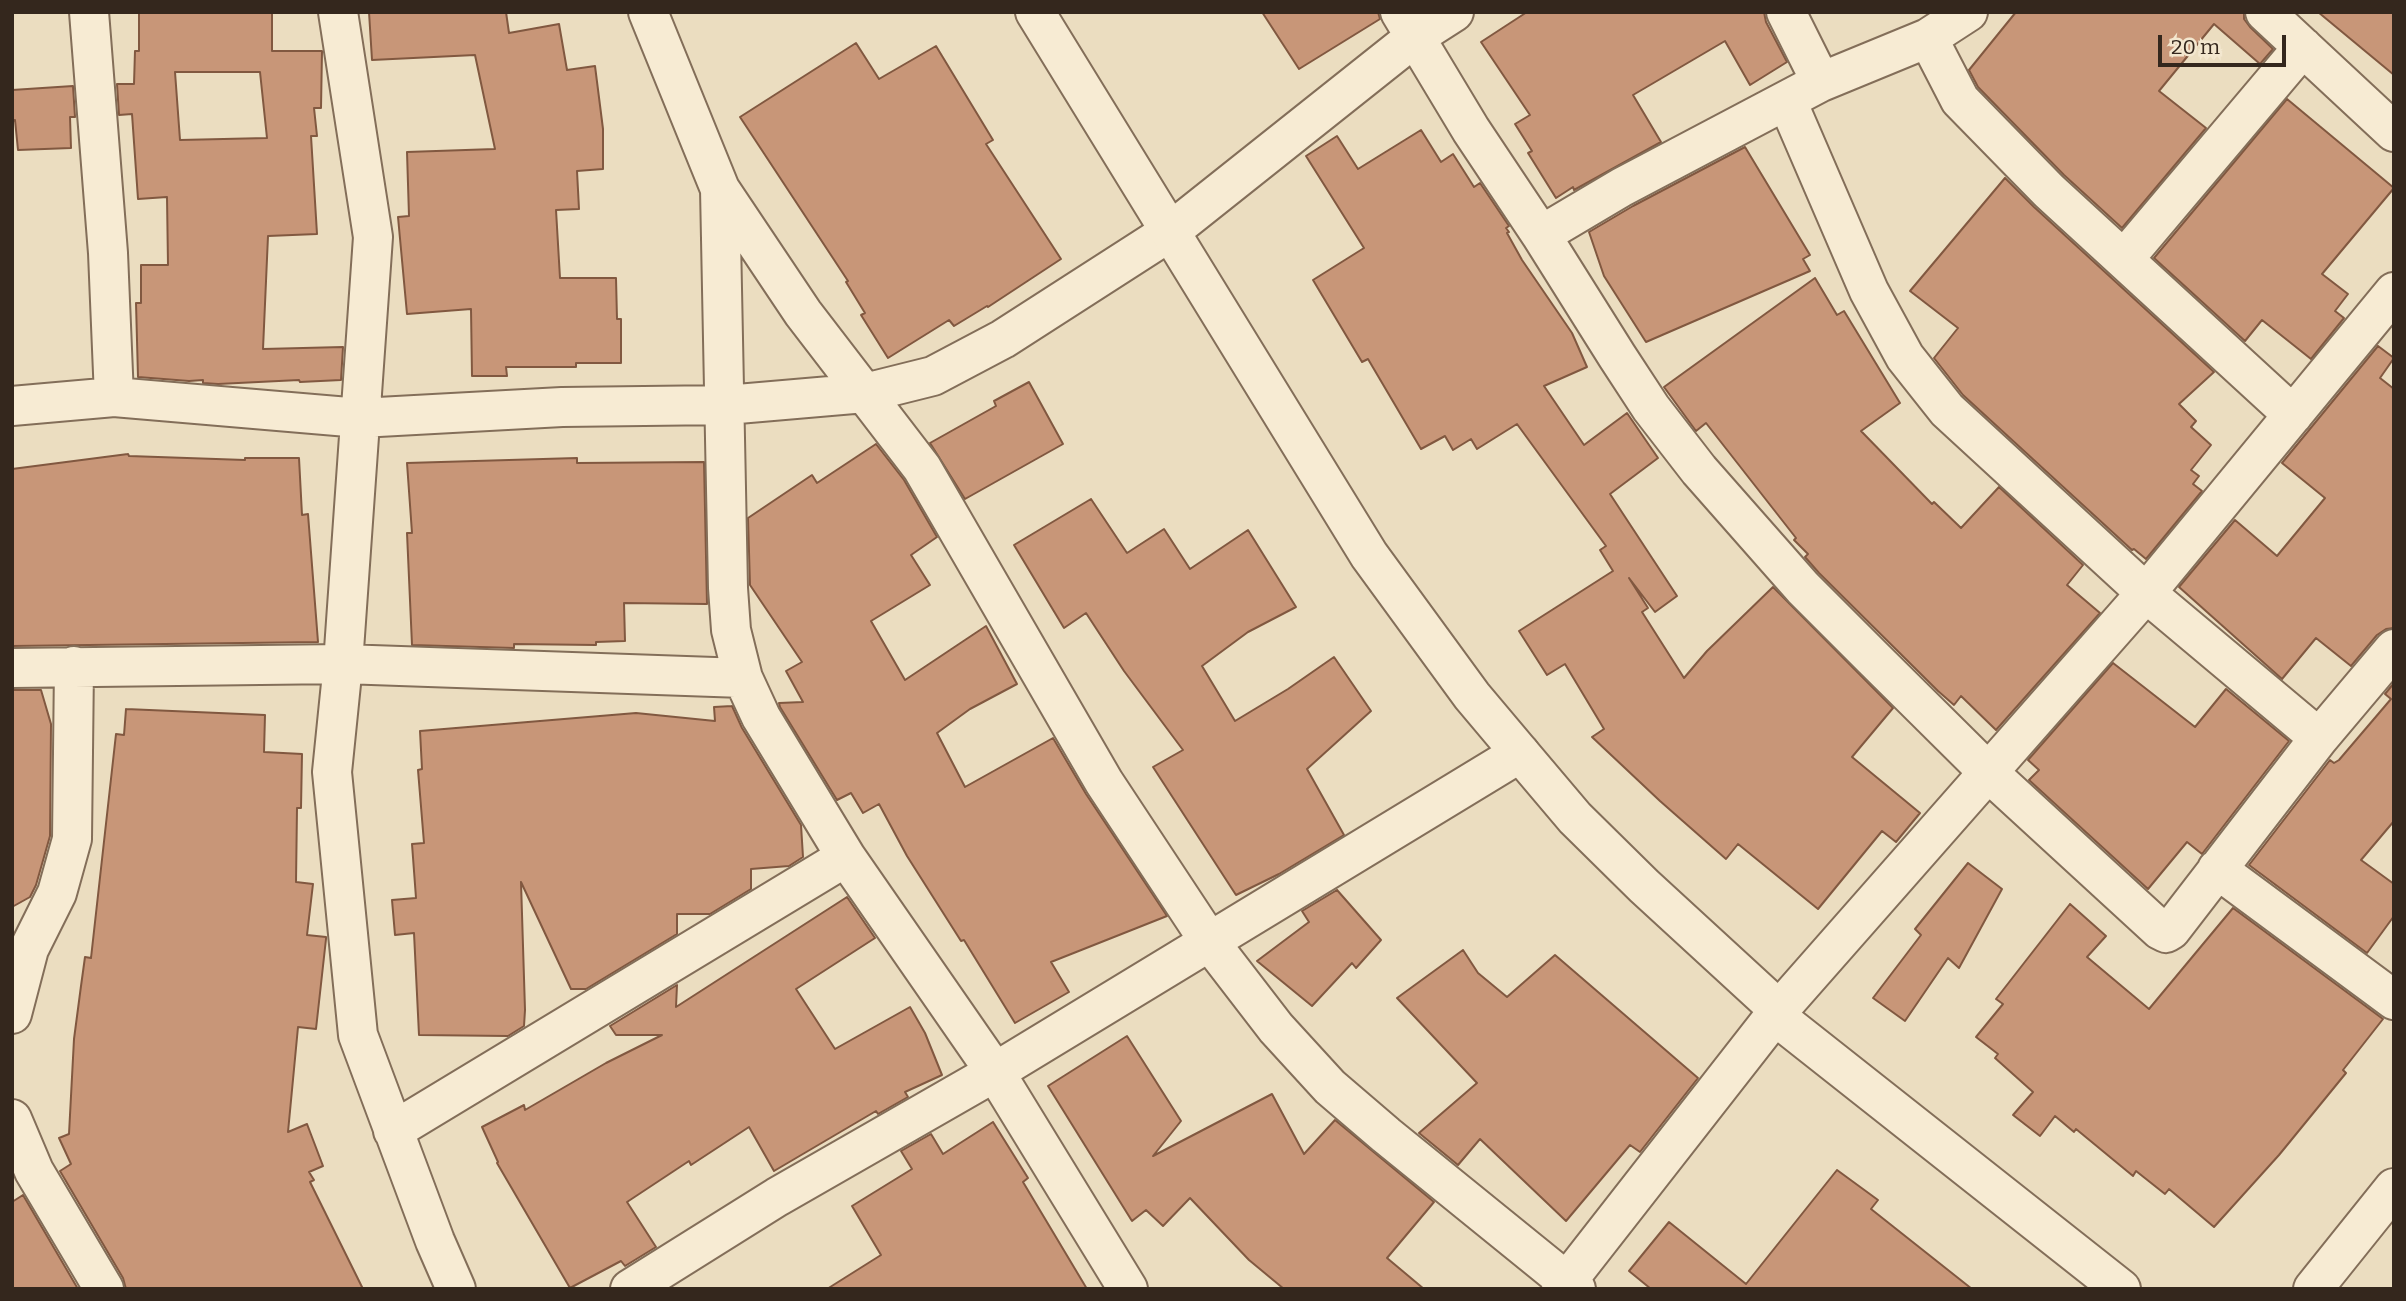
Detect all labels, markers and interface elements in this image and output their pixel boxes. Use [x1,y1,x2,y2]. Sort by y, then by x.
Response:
scale bar [2161,21,2289,65]
text: 20 m [2171,34,2220,60]

